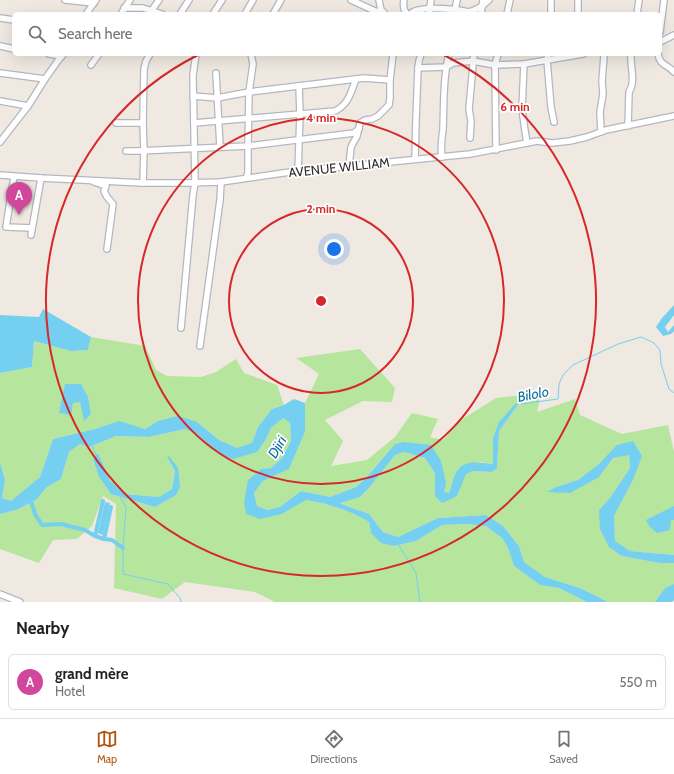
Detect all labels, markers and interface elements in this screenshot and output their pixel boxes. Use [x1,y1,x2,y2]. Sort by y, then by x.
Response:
search box [12,12,662,56]
icon: search [26,23,48,45]
text: Search here [58,25,133,43]
text: 6 min [500,99,530,114]
text: 4 min [306,110,336,125]
street label: AVENUE WILLIAM [288,154,390,180]
pin: A [6,182,32,215]
text: 2 min [307,201,335,216]
your location [324,239,344,259]
centre of rings [314,294,328,308]
water label: Bilolo [516,382,550,406]
water label: Djiri [264,432,291,461]
text: Nearby [16,618,69,638]
text: grand mère [55,665,128,683]
text: A [26,674,34,690]
text: 550 m [620,674,657,690]
text: Hotel [55,683,85,699]
tab: Map [96,728,118,766]
tab: Directions [310,728,357,766]
tab: Saved [549,728,578,766]

